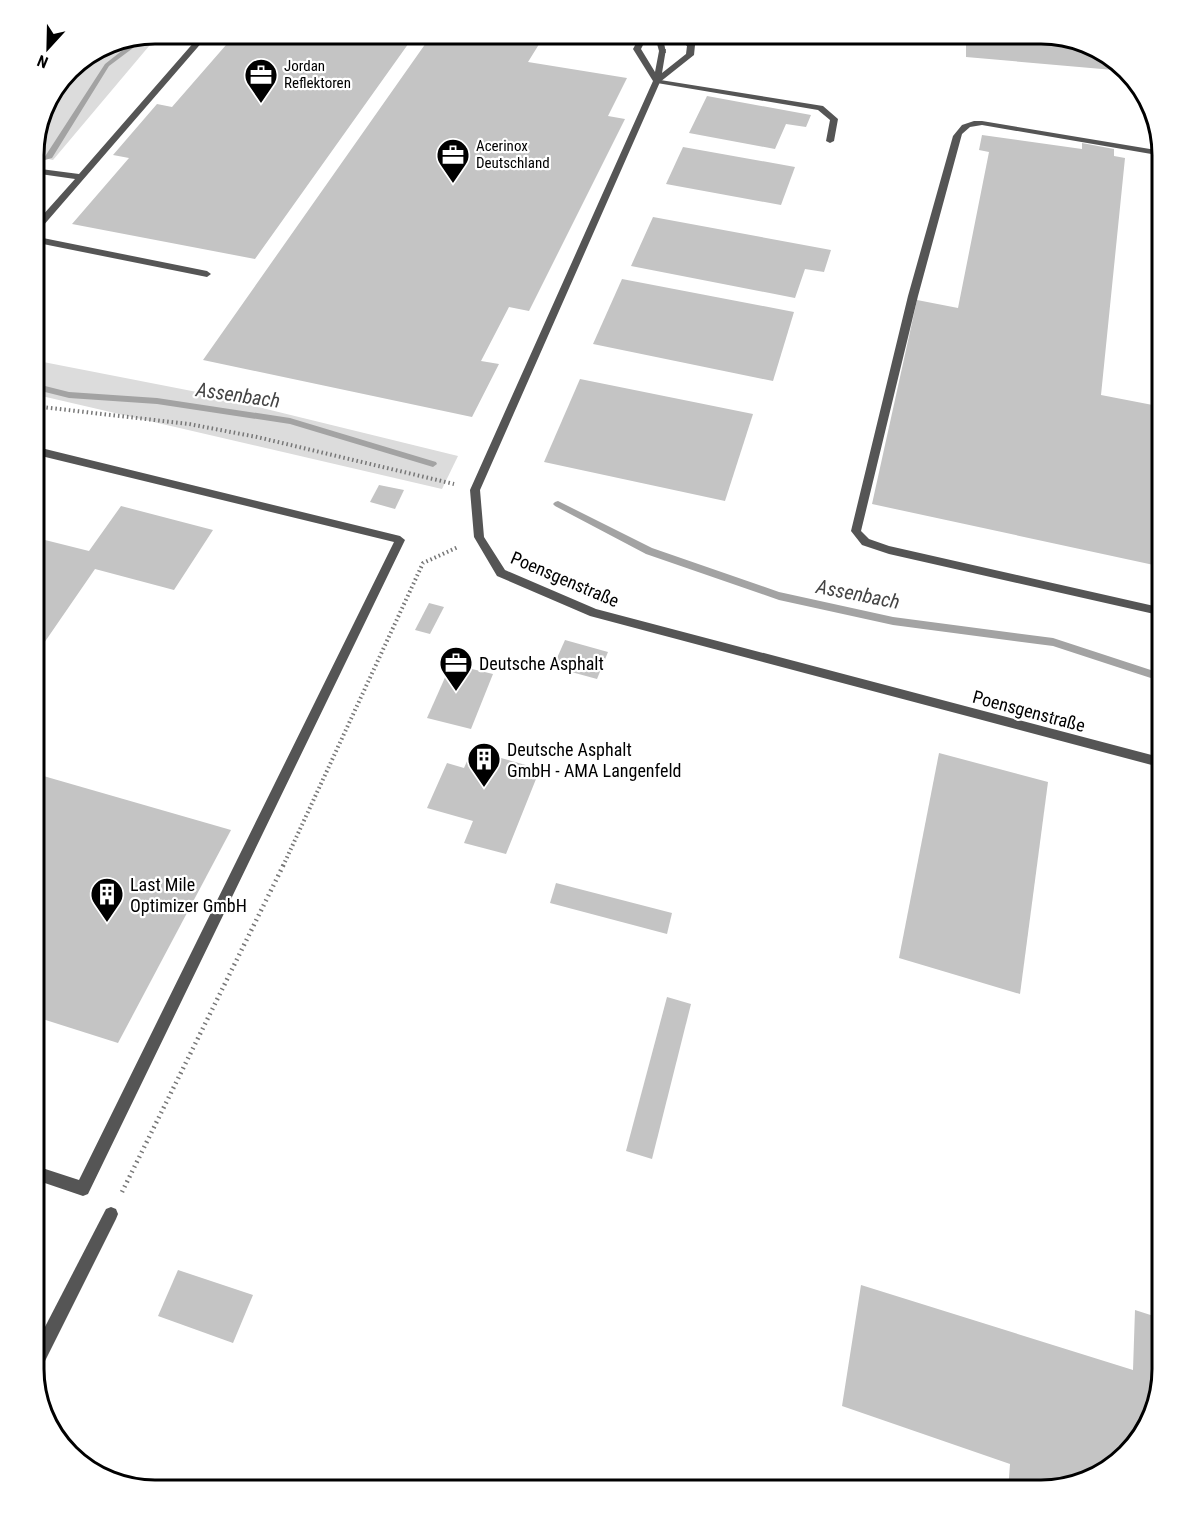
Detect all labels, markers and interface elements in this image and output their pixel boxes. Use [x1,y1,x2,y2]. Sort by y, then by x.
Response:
north arrow [18,18,78,78]
text: N [34,51,51,72]
office icon: Jordan Reflektoren [243,57,279,104]
place label: Jordan Reflektoren [284,57,351,92]
office icon: Acerinox Deutschland [435,137,471,184]
place label: Acerinox Deutschland [476,137,550,172]
water label: Assenbach [193,377,282,413]
street label: Poensgenstraße [508,547,622,611]
water label: Assenbach [813,574,902,614]
office icon: Deutsche Asphalt [438,645,474,692]
place label: Deutsche Asphalt [479,653,604,674]
street label: Poensgenstraße [971,686,1087,736]
place label: Deutsche Asphalt GmbH - AMA Langenfeld [507,739,682,781]
building icon: Deutsche Asphalt GmbH - AMA Langenfeld [466,741,502,788]
place label: Last Mile Optimizer GmbH [130,874,247,916]
building icon: Last Mile Optimizer GmbH [89,876,125,923]

